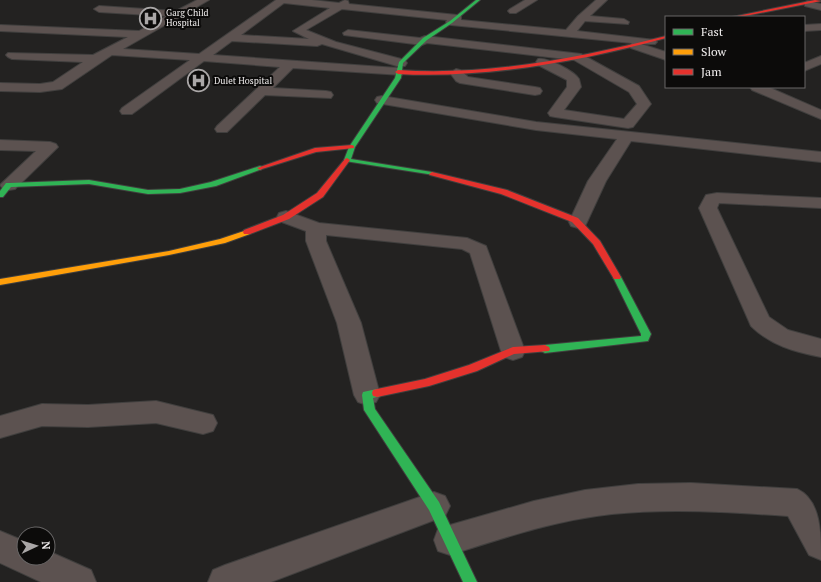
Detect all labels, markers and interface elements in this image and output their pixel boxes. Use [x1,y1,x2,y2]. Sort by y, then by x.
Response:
hospital icon: Garg Child Hospital [138,5,164,31]
place label: Garg Child Hospital [166,7,209,29]
legend [665,16,805,88]
text: Fast [701,24,724,39]
text: Slow [701,44,727,59]
text: Jam [701,64,722,79]
hospital icon: Dulet Hospital [185,68,211,94]
place label: Dulet Hospital [214,75,272,87]
north arrow [16,526,56,566]
text: N [39,541,53,551]

